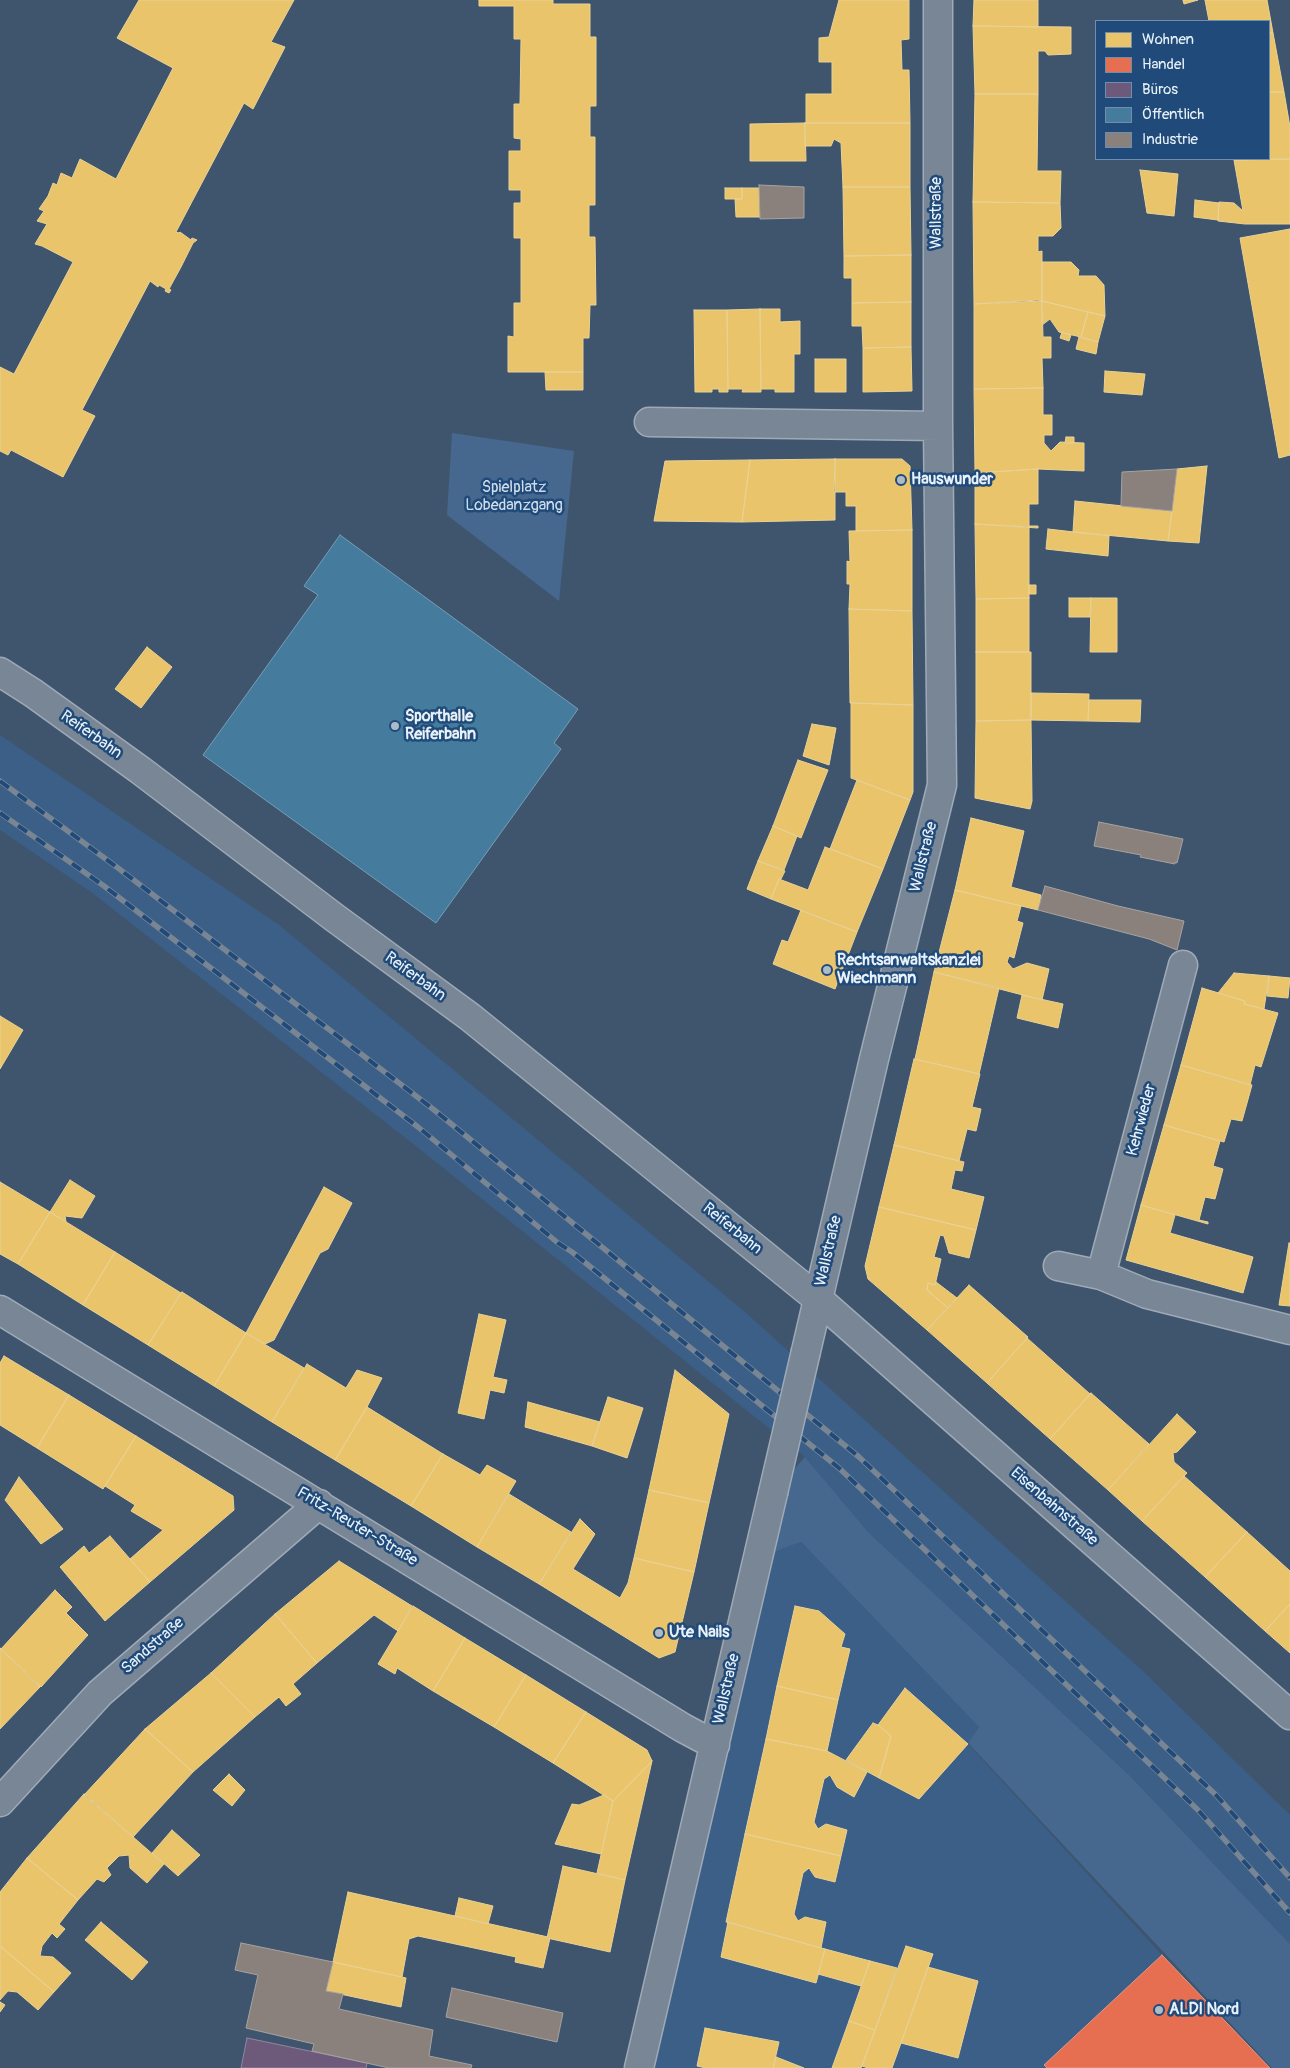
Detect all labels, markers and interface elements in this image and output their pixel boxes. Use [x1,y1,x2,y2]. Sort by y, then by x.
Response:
legend [1095,20,1270,160]
text: Wohnen [1142,30,1194,49]
text: Handel [1142,55,1185,74]
text: Büros [1142,80,1178,99]
text: Öffentlich [1142,105,1204,124]
text: Industrie [1142,130,1198,149]
street label: Wallstraße [927,177,947,249]
place label: Hauswunder [911,470,993,490]
marker: Hauswunder [895,474,907,486]
park label: Spielplatz Lobedanzgang [465,478,563,516]
street label: Reiferbahn [56,707,126,763]
place label: Sporthalle Reiferbahn [405,707,476,745]
marker: Sporthalle Reiferbahn [389,720,401,732]
street label: Wallstraße [906,820,942,894]
street label: Reiferbahn [381,948,449,1006]
place label: Rechtsanwaltskanzlei Wiechmann [837,951,981,989]
marker: Rechtsanwaltskanzlei Wiechmann [821,964,833,976]
street label: Kehrwieder [1123,1082,1161,1158]
street label: Reiferbahn [698,1199,766,1259]
street label: Wallstraße [812,1214,846,1288]
street label: Eisenbahnstraße [1006,1464,1102,1550]
street label: Fritz-Reuter-Straße [293,1483,421,1571]
street label: Sandstraße [118,1614,188,1678]
place label: Ute Nails [669,1623,729,1643]
marker: Ute Nails [653,1627,665,1639]
street label: Wallstraße [710,1652,744,1726]
place label: ALDI Nord [1169,2000,1239,2020]
marker: ALDI Nord [1153,2004,1165,2016]

